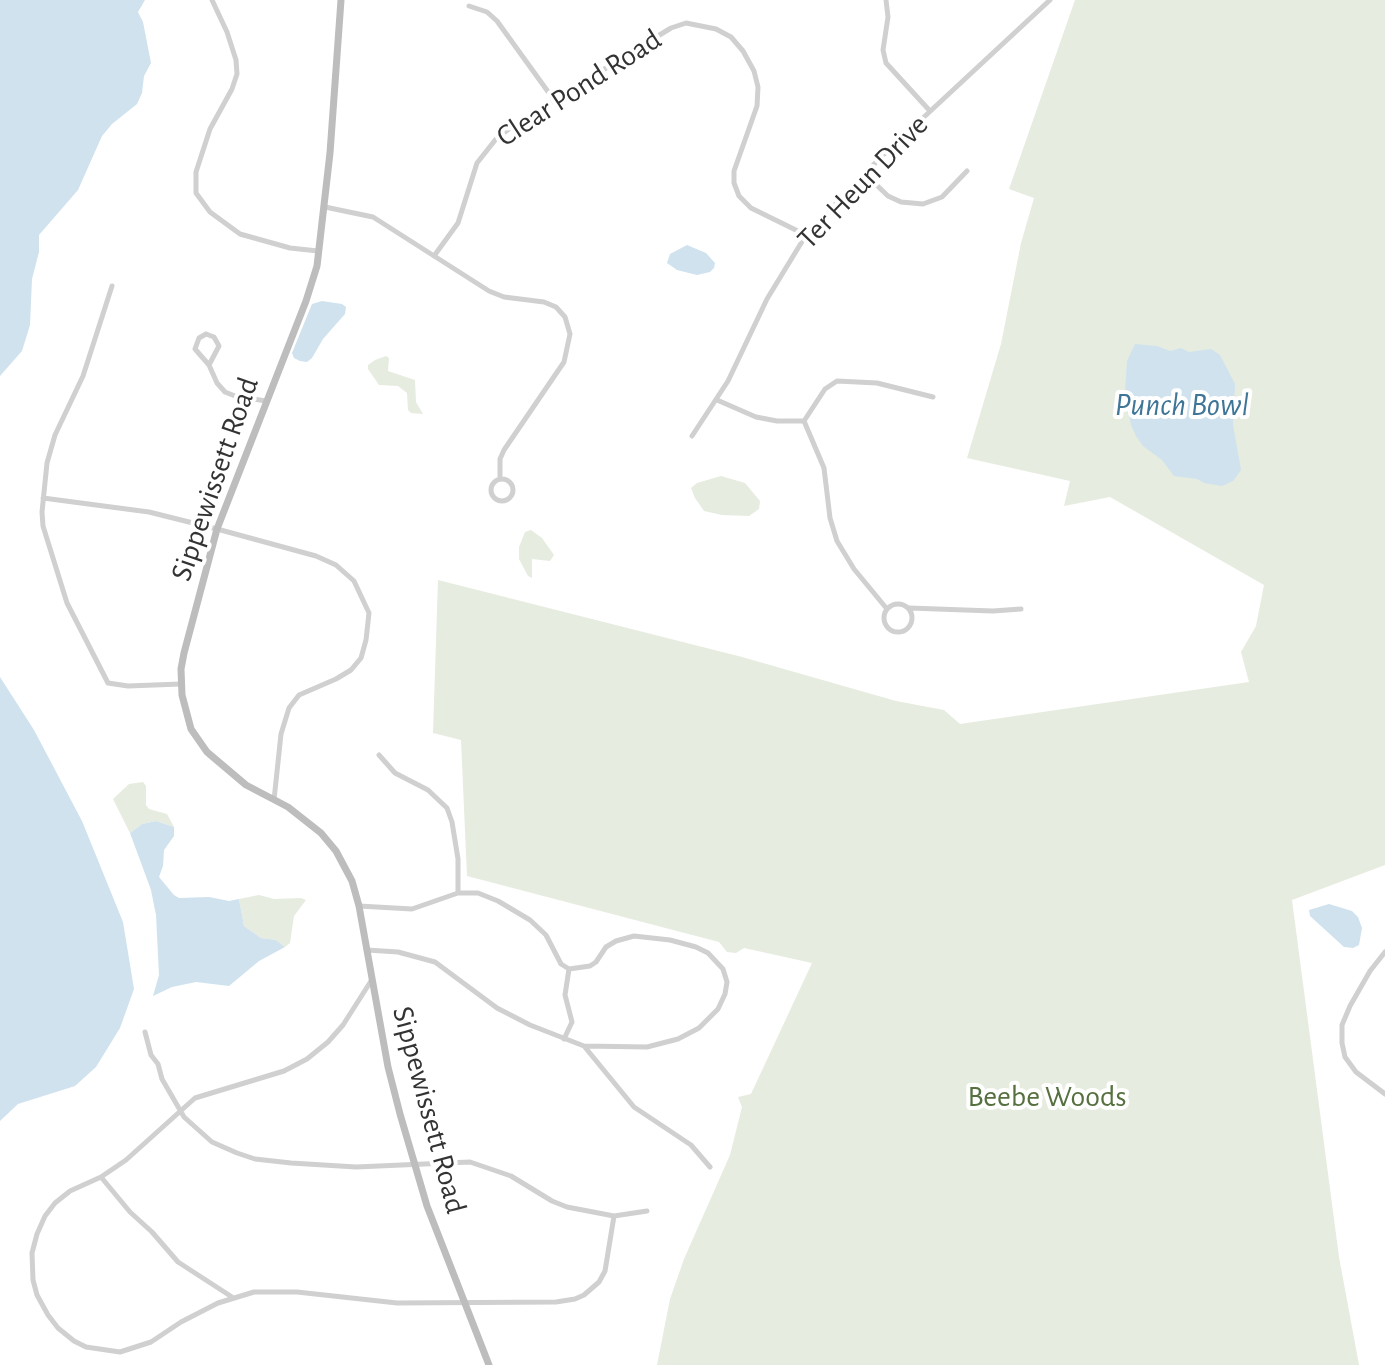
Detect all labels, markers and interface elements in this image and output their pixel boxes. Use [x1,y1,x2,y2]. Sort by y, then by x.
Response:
street label: Clear Pond Road [490,21,668,155]
street label: Ter Heun Drive [790,107,936,257]
street label: Sippewissett Road [163,372,267,586]
water label: Punch Bowl [1115,386,1249,424]
street label: Sippewissett Road [384,1002,474,1218]
park label: Beebe Woods [967,1079,1127,1115]

